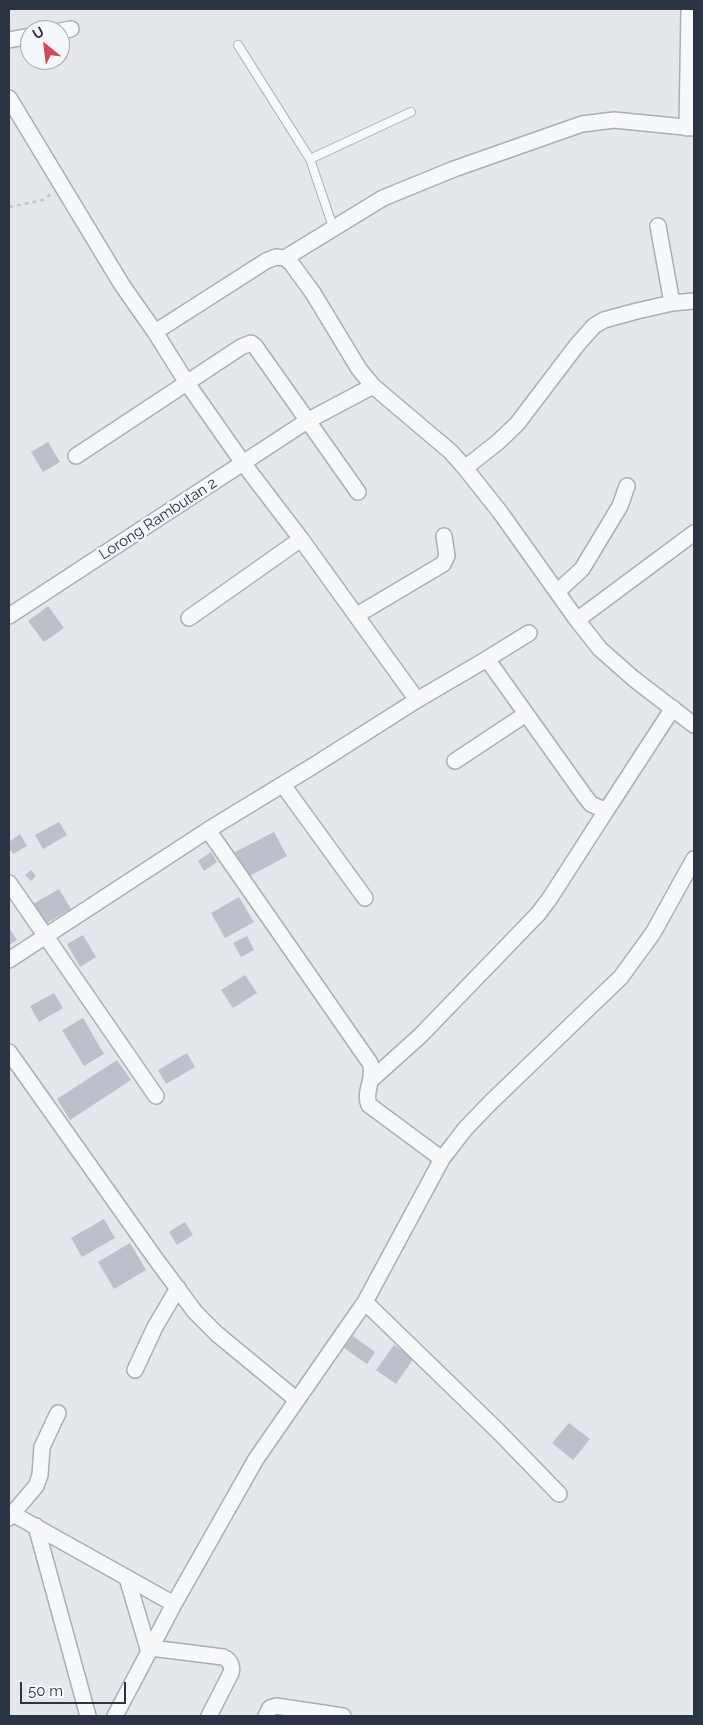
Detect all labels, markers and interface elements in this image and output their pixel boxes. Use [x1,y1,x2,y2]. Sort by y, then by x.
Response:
north arrow [20,20,70,70]
text: U [30,23,47,42]
street label: Lorong Rambutan 2 [96,474,220,564]
scale bar [22,1672,129,1704]
text: 50 m [28,1682,63,1700]

